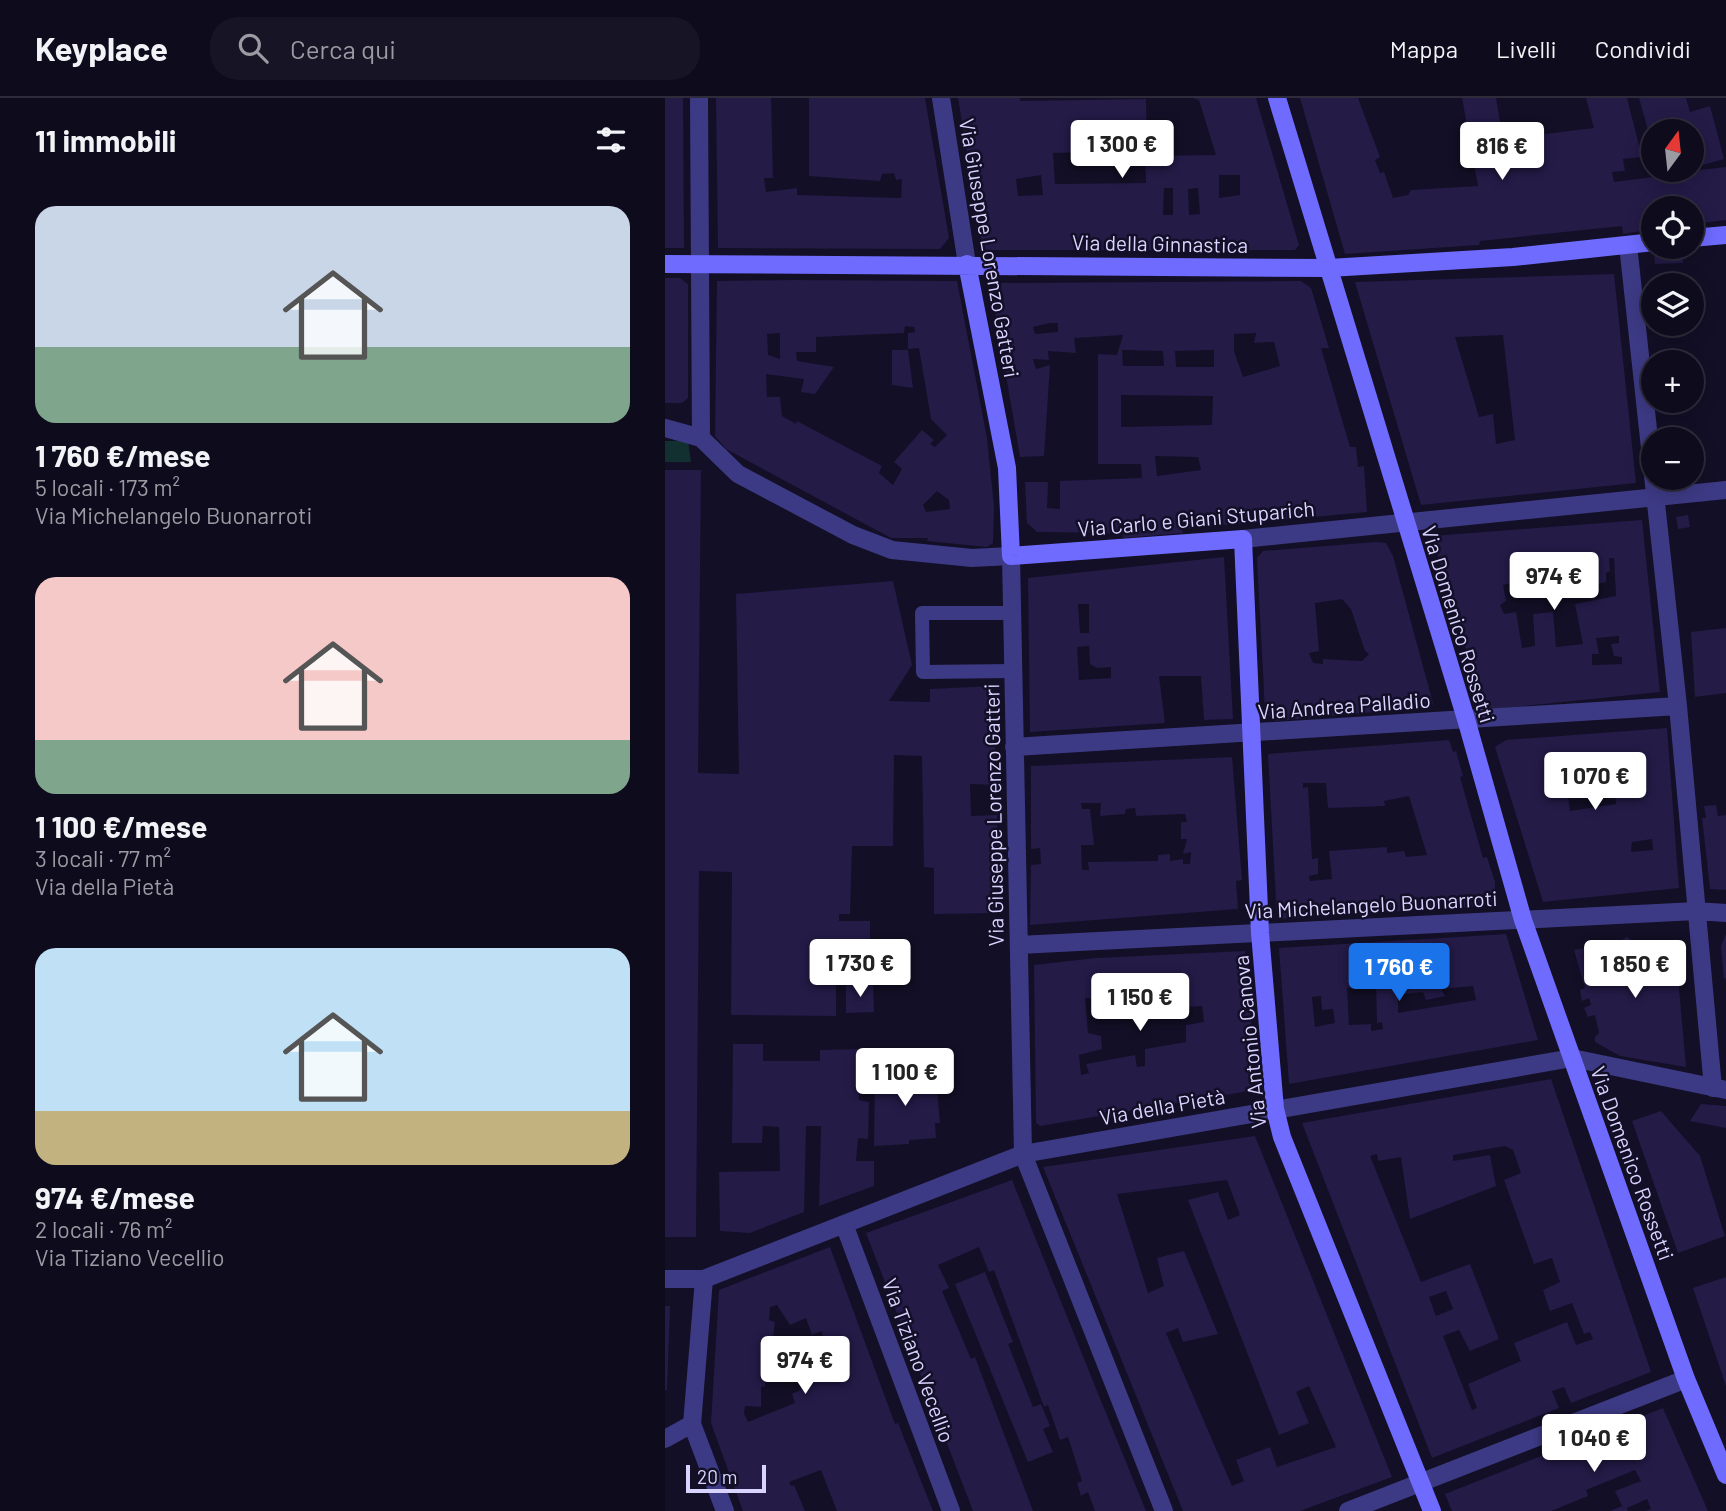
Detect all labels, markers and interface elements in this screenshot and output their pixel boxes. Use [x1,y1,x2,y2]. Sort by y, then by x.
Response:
search box [210,17,700,80]
text: Keyplace [35,28,168,68]
icon: search [234,29,272,67]
text: Cerca qui [290,33,396,64]
text: Mappa [1390,34,1458,63]
text: Livelli [1496,34,1557,63]
text: Condividi [1595,34,1691,63]
street label: Via Giuseppe Lorenzo Gatteri [955,116,1025,380]
north arrow [1641,119,1705,182]
map controls [1641,119,1704,490]
pin: 1 300 € [1057,120,1187,180]
icon: filters [592,121,630,159]
text: 11 immobili [35,122,176,158]
pin: 816 € [1453,122,1551,182]
text: 1 300 € [1087,129,1157,157]
text: 816 € [1476,131,1528,159]
button: locate [1641,196,1704,259]
street label: Via della Ginnastica [1072,229,1248,257]
icon: home [270,252,396,378]
button: layers [1641,273,1704,336]
button: + [1641,350,1704,413]
button: − [1641,427,1704,490]
text: 1 760 €/mese [35,437,211,473]
text: 5 locali · 173 m² [35,473,180,501]
street label: Via Carlo e Giani Stuparich [1076,495,1316,541]
text: Via Michelangelo Buonarroti [35,501,312,529]
street label: Via Domenico Rossetti [1417,523,1501,725]
pin: 974 € [1505,552,1603,612]
text: 974 € [1526,561,1582,589]
icon: home [270,623,396,749]
street label: Via Giuseppe Lorenzo Gatteri [978,683,1008,947]
street label: Via Andrea Palladio [1257,686,1431,724]
pin: 1 070 € [1530,752,1660,812]
text: 1 070 € [1560,761,1630,789]
text: 1 100 €/mese [35,808,207,844]
text: 3 locali · 77 m² [35,844,171,872]
text: Via della Pietà [35,872,174,900]
street label: Via Michelangelo Buonarroti [1244,885,1498,923]
pin: 1 730 € [795,940,925,999]
pin: 1 850 € [1570,940,1700,1000]
pin: 1 760 € [1334,944,1464,1003]
text: 1 730 € [826,948,894,976]
text: 1 850 € [1600,949,1670,977]
text: 1 760 € [1365,952,1433,980]
street label: Via Antonio Canova [1227,954,1271,1130]
pin: 1 150 € [1075,974,1205,1033]
text: 1 150 € [1107,982,1173,1010]
icon: home [270,994,396,1120]
pin: 1 100 € [840,1048,970,1108]
text: 1 100 € [872,1057,938,1085]
street label: Via Domenico Rossetti [1586,1063,1680,1263]
street label: Via della Pietà [1097,1083,1227,1129]
text: 974 €/mese [35,1179,195,1215]
text: 2 locali · 76 m² [35,1215,173,1243]
text: Via Tiziano Vecellio [35,1243,224,1271]
street label: Via Tiziano Vecellio [878,1274,960,1446]
pin: 974 € [756,1336,854,1396]
text: 974 € [777,1345,833,1373]
pin: 1 040 € [1529,1414,1659,1474]
text: 1 040 € [1558,1423,1630,1451]
scale bar [686,1462,767,1494]
text: 20 m [697,1465,737,1488]

